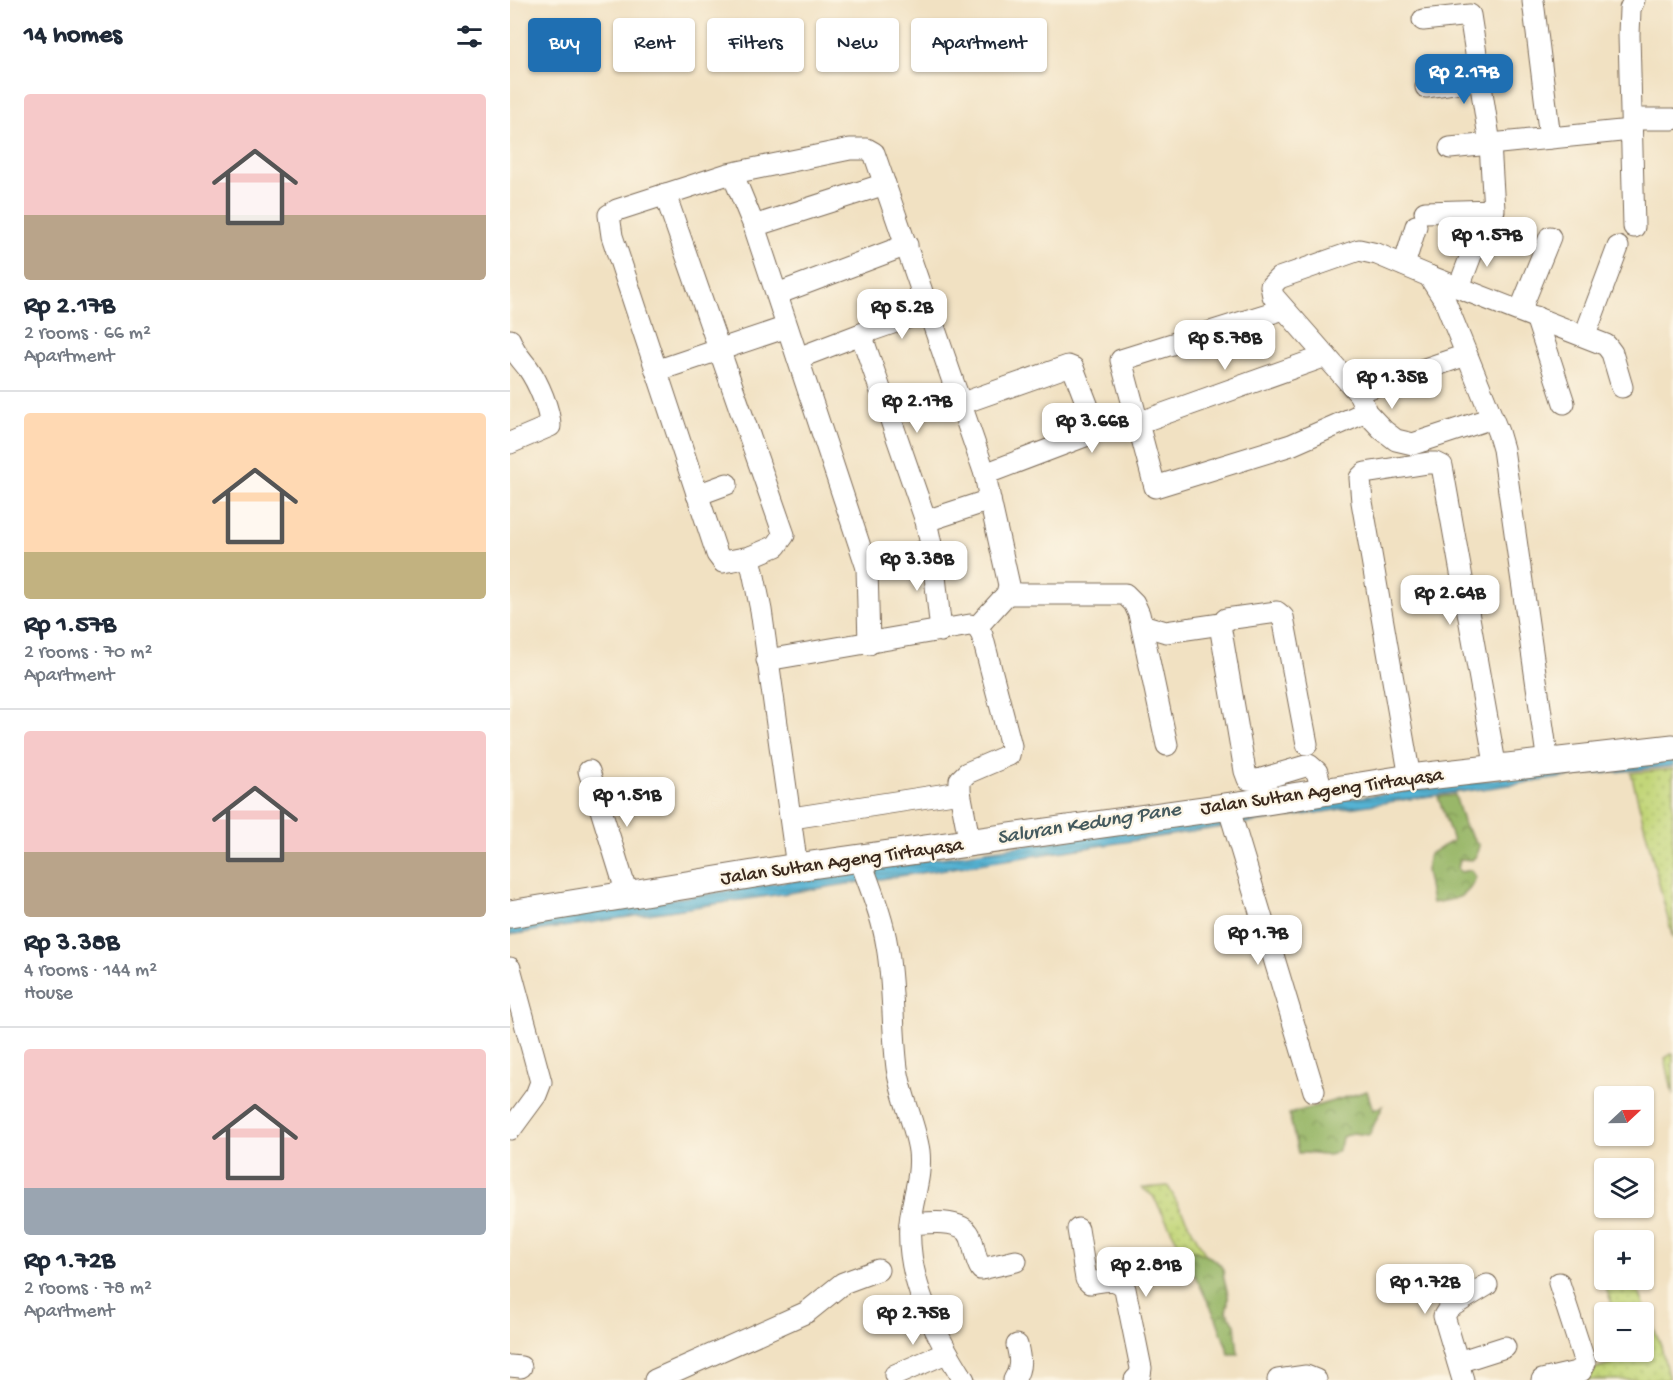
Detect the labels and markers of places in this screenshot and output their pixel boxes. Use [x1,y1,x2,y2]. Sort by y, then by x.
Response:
pin: Rp 2.17B [1402,54,1526,105]
pin: Rp 1.57B [1425,217,1549,268]
pin: Rp 5.2B [847,289,957,340]
pin: Rp 5.78B [1163,320,1287,371]
pin: Rp 1.35B [1330,359,1454,410]
pin: Rp 2.17B [855,383,979,434]
pin: Rp 3.66B [1030,403,1154,454]
pin: Rp 3.38B [855,541,979,592]
pin: Rp 2.64B [1388,575,1512,626]
pin: Rp 1.51B [565,777,689,828]
pin: Rp 1.7B [1203,915,1313,966]
pin: Rp 2.81B [1084,1247,1208,1298]
pin: Rp 1.72B [1363,1264,1487,1315]
pin: Rp 2.75B [851,1295,975,1346]

